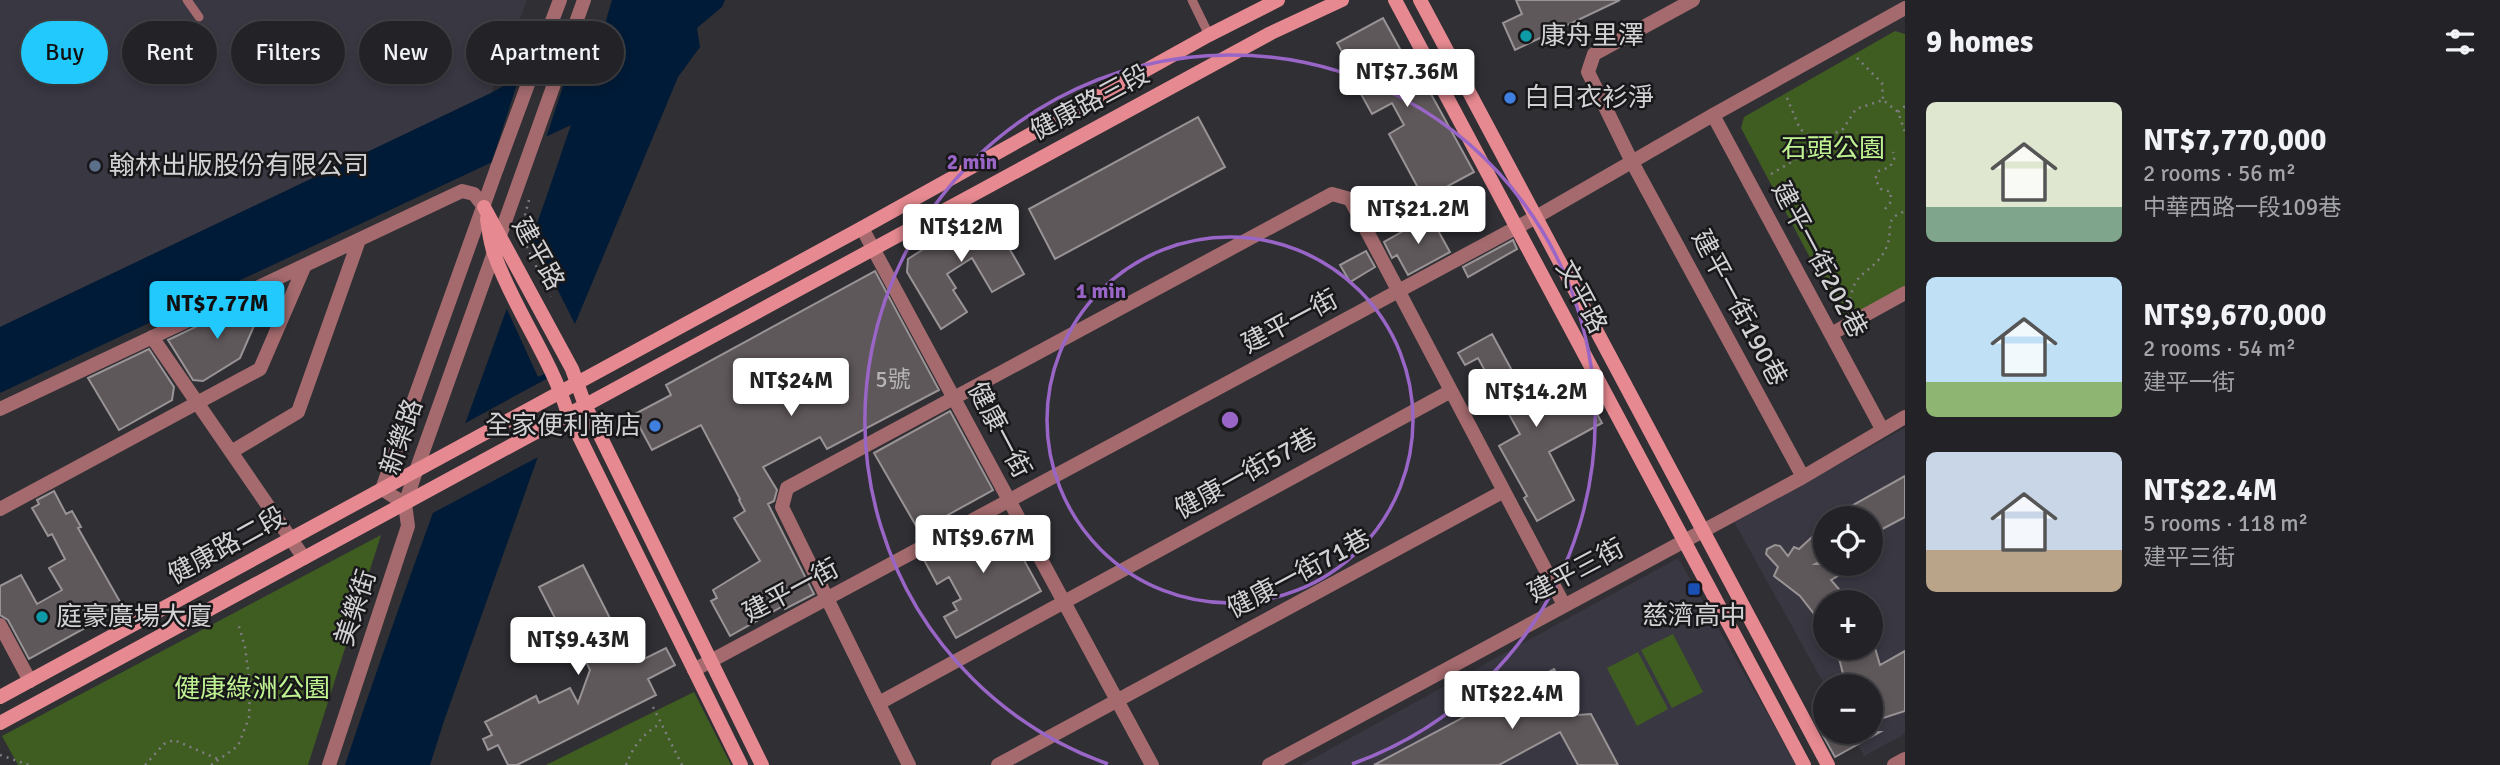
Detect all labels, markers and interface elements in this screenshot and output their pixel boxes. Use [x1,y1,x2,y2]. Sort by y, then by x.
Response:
place label: 康舟里澤 [1540,20,1644,52]
chip: Buy [21,21,108,84]
chip: Rent [122,21,217,84]
chip: Filters [231,21,345,84]
chip: New [359,21,452,84]
chip: Apartment [466,21,624,84]
icon: filters [2441,23,2479,61]
text: 9 homes [1926,24,2033,61]
marker: 康舟里澤 [1518,28,1534,44]
pin: NT$7.36M [1335,50,1479,109]
text: NT$7.36M [1355,57,1459,86]
street label: 健康路三段 [1025,58,1155,148]
place label: 白日衣衫淨 [1524,82,1654,114]
marker: 白日衣衫淨 [1502,90,1518,106]
text: NT$7,770,000 [2143,122,2326,159]
icon: home [1982,130,2066,214]
park label: 石頭公園 [1781,133,1885,165]
text: 2 min [947,149,997,175]
place label: 翰林出版股份有限公司 [109,150,369,182]
marker: 翰林出版股份有限公司 [87,158,103,174]
text: 2 rooms · 56 m² [2143,159,2296,188]
street label: 建平一街202巷 [1764,176,1874,344]
pin: NT$21.2M [1346,187,1490,246]
text: 中華西路一段109巷 [2143,193,2341,222]
text: NT$21.2M [1366,194,1470,223]
pin: NT$12M [904,204,1018,264]
street label: 建平路 [505,212,571,296]
text: NT$12M [919,212,1003,241]
street label: 建平一街190巷 [1684,224,1794,392]
street label: 文平路 [1549,255,1613,339]
text: 1 min [1076,278,1126,304]
pin: NT$7.77M [145,282,289,341]
street label: 建平一街 [1237,283,1343,361]
text: NT$7.77M [165,289,269,318]
text: NT$9,670,000 [2143,297,2326,334]
icon: home [1982,305,2066,389]
text: 2 rooms · 54 m² [2143,334,2296,363]
pin: NT$24M [734,358,848,418]
house number: 5號 [875,365,911,394]
text: NT$24M [749,366,833,395]
text: 建平一街 [2143,368,2235,397]
pin: NT$14.2M [1464,370,1608,429]
street label: 健康一街 [960,377,1038,483]
text: NT$14.2M [1484,377,1588,406]
street label: 新樂路 [374,395,430,479]
centre of rings [1218,408,1242,432]
place label: 全家便利商店 [485,410,641,442]
marker: 全家便利商店 [647,418,663,434]
street label: 健康一街57巷 [1169,422,1323,526]
text: NT$22.4M [2143,472,2278,509]
icon: home [1982,480,2066,564]
street label: 健康路二段 [162,500,292,592]
map controls [1813,506,1883,744]
button: locate [1813,506,1883,576]
text: 5 rooms · 118 m² [2143,509,2308,538]
pin: NT$9.67M [911,516,1055,575]
text: NT$9.67M [931,523,1035,552]
street label: 健康一街71巷 [1222,523,1376,625]
street label: 建平三街 [1523,532,1629,610]
text: 建平三街 [2143,543,2235,572]
street label: 建平一街 [738,552,844,630]
street label: 美樂街 [329,566,383,650]
marker: 慈濟高中 [1686,581,1702,597]
button: + [1813,590,1883,660]
place label: 慈濟高中 [1642,600,1746,632]
place label: 庭豪廣場大廈 [56,601,212,633]
marker: 庭豪廣場大廈 [34,609,50,625]
pin: NT$9.43M [506,618,650,677]
text: NT$9.43M [526,625,630,654]
pin: NT$22.4M [1440,672,1584,731]
park label: 健康綠洲公園 [174,673,330,705]
button: − [1813,674,1883,744]
text: NT$22.4M [1460,679,1564,708]

